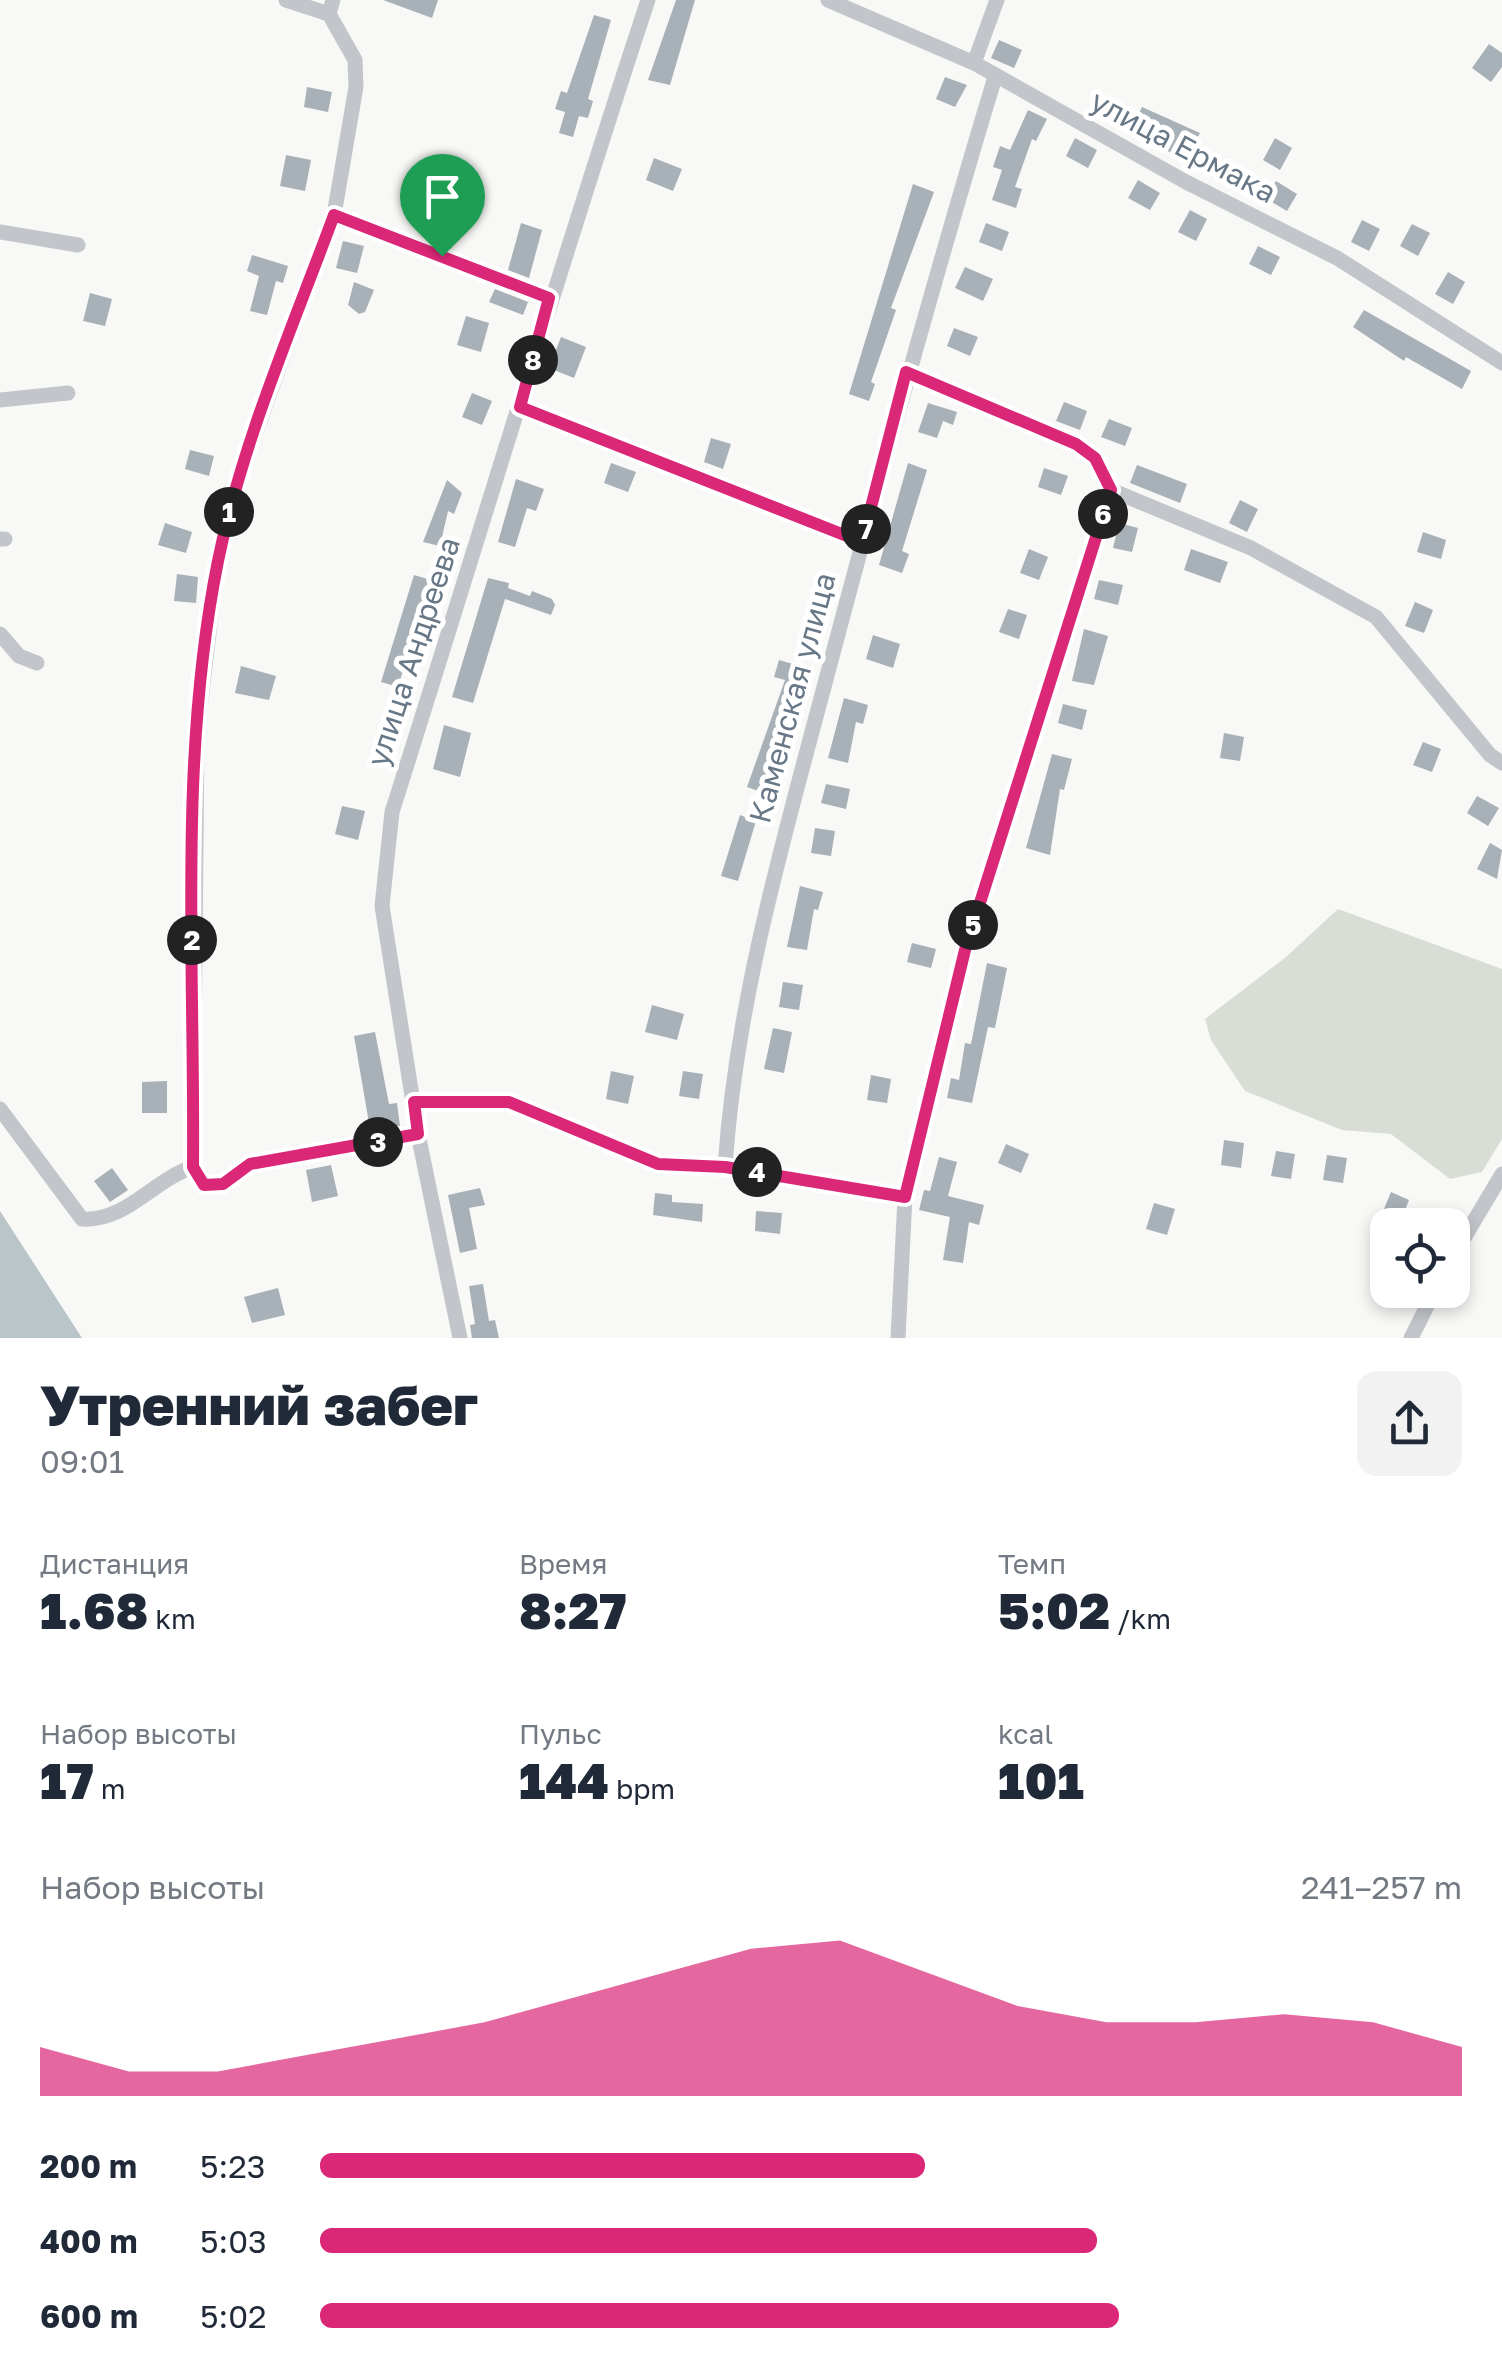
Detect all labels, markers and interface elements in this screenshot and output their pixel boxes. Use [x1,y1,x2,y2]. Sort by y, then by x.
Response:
street label: улица Ермака [1085,82,1282,210]
pin [400,154,485,257]
icon: arrive [415,169,470,224]
pin: 8 [508,335,558,385]
text: 8 [524,343,542,376]
pin: 1 [204,487,254,537]
pin: 6 [1078,489,1128,539]
text: 1 [222,495,236,528]
text: 6 [1094,497,1112,530]
pin: 7 [841,504,891,554]
text: 7 [858,512,874,545]
street label: улица Андреева [359,532,467,771]
street label: Каменская улица [741,569,843,827]
pin: 5 [948,900,998,950]
text: 5 [964,908,982,941]
pin: 2 [167,915,217,965]
text: 2 [183,923,201,956]
pin: 3 [353,1117,403,1167]
text: 3 [369,1125,387,1158]
pin: 4 [732,1147,782,1197]
text: 4 [748,1155,766,1188]
map controls [1370,1208,1470,1308]
button: locate [1370,1208,1470,1308]
text: Утренний забег [40,1371,478,1437]
button: share [1357,1371,1462,1476]
text: 09:01 [40,1442,124,1480]
text: Дистанция [40,1547,189,1580]
text: Время [519,1547,607,1580]
text: Темп [998,1547,1066,1580]
text: 1.68 [40,1580,148,1640]
text: 8:27 [519,1580,627,1640]
text: 5:02 [998,1580,1110,1640]
text: km [148,1602,196,1635]
text: /km [1110,1602,1171,1635]
text: Набор высоты [40,1717,237,1750]
text: Пульс [519,1717,602,1750]
text: kcal [998,1717,1053,1750]
text: 17 [40,1750,94,1810]
text: 144 [519,1750,609,1810]
text: 101 [998,1750,1084,1810]
text: m [94,1772,126,1805]
text: bpm [609,1772,675,1805]
text: Набор высоты [40,1868,265,1906]
text: 241–257 m [1301,1868,1462,1906]
text: 200 m [40,2147,137,2185]
text: 5:23 [200,2147,265,2185]
text: 400 m [40,2222,138,2260]
text: 5:03 [200,2222,267,2260]
text: 600 m [40,2297,138,2335]
text: 5:02 [200,2297,267,2335]

